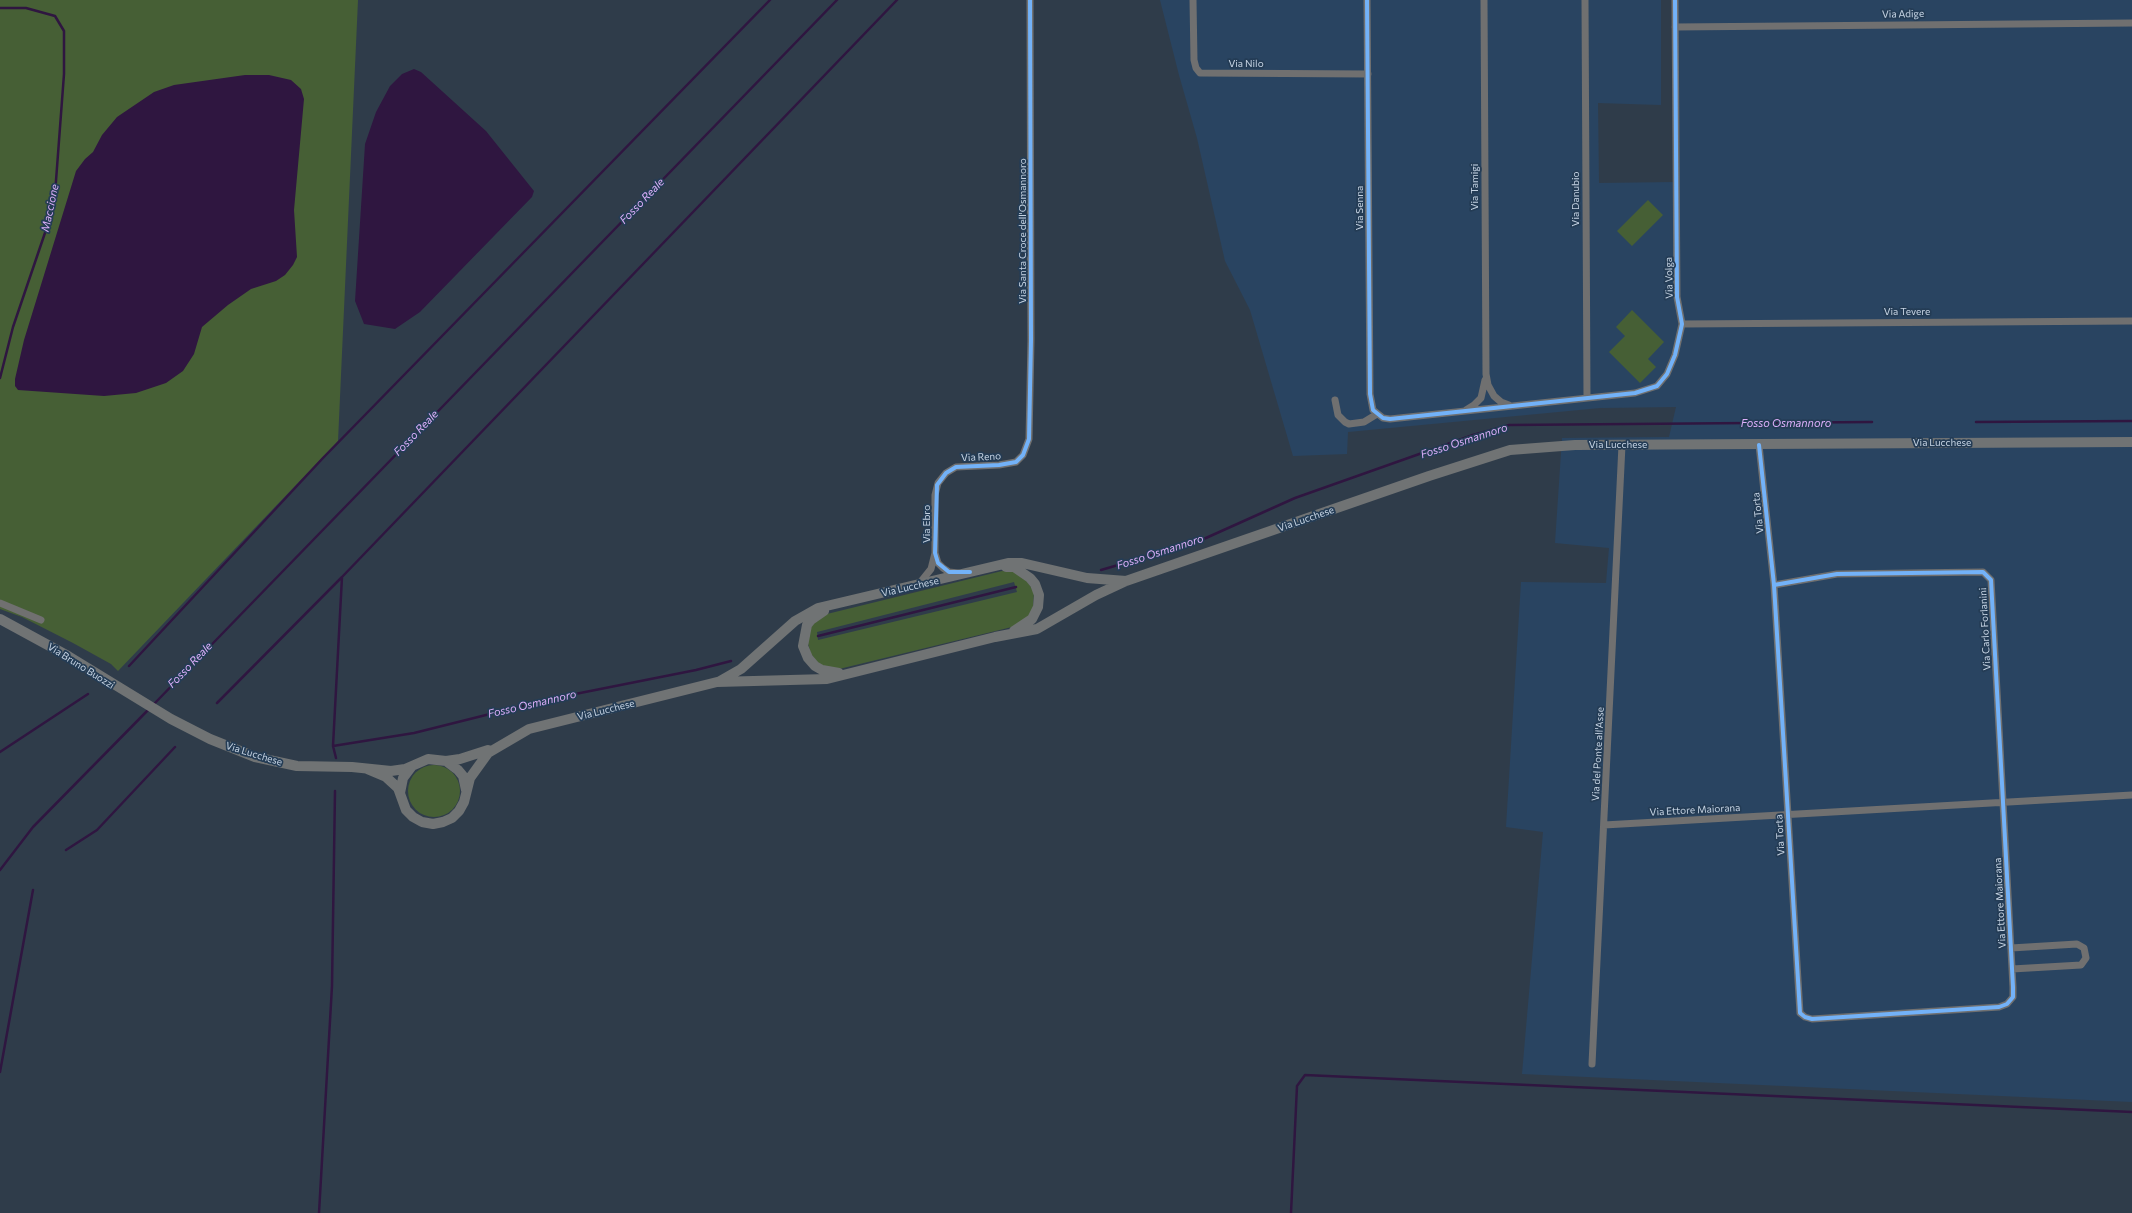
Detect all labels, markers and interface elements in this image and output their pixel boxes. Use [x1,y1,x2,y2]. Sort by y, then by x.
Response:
street label: Via Adige [1882,8,1924,20]
street label: Via Nilo [1228,58,1264,70]
street label: Via Santa Croce dell'Osmannoro [1017,158,1029,304]
street label: Via Tamigi [1469,164,1481,210]
street label: Via Danubio [1570,172,1582,226]
water label: Fosso Reale [617,175,667,227]
water label: Maccione [38,183,62,233]
street label: Via Senna [1354,186,1366,230]
street label: Via Volga [1663,257,1675,299]
street label: Via Tevere [1884,306,1930,318]
water label: Fosso Reale [391,407,441,459]
water label: Fosso Osmannoro [1741,416,1831,430]
water label: Fosso Osmannoro [1419,421,1509,461]
street label: Via Lucchese [1913,437,1971,449]
street label: Via Lucchese [1589,439,1647,451]
street label: Via Reno [961,450,1001,464]
street label: Via Torta [1750,492,1766,534]
street label: Via Lucchese [1276,504,1336,534]
street label: Via Ebro [921,505,933,543]
water label: Fosso Osmannoro [1115,532,1205,572]
street label: Via Lucchese [880,575,940,599]
street label: Via Carlo Forlanini [1977,587,1993,671]
water label: Fosso Reale [165,639,215,691]
street label: Via Bruno Buozzi [45,641,117,691]
water label: Fosso Osmannoro [486,687,578,721]
street label: Via Lucchese [576,697,636,723]
street label: Via del Ponte all'Asse [1590,707,1606,801]
street label: Via Lucchese [224,740,284,768]
street label: Via Ettore Maiorana [1649,802,1741,818]
street label: Via Torta [1773,814,1787,856]
street label: Via Ettore Maiorana [1992,857,2008,949]

